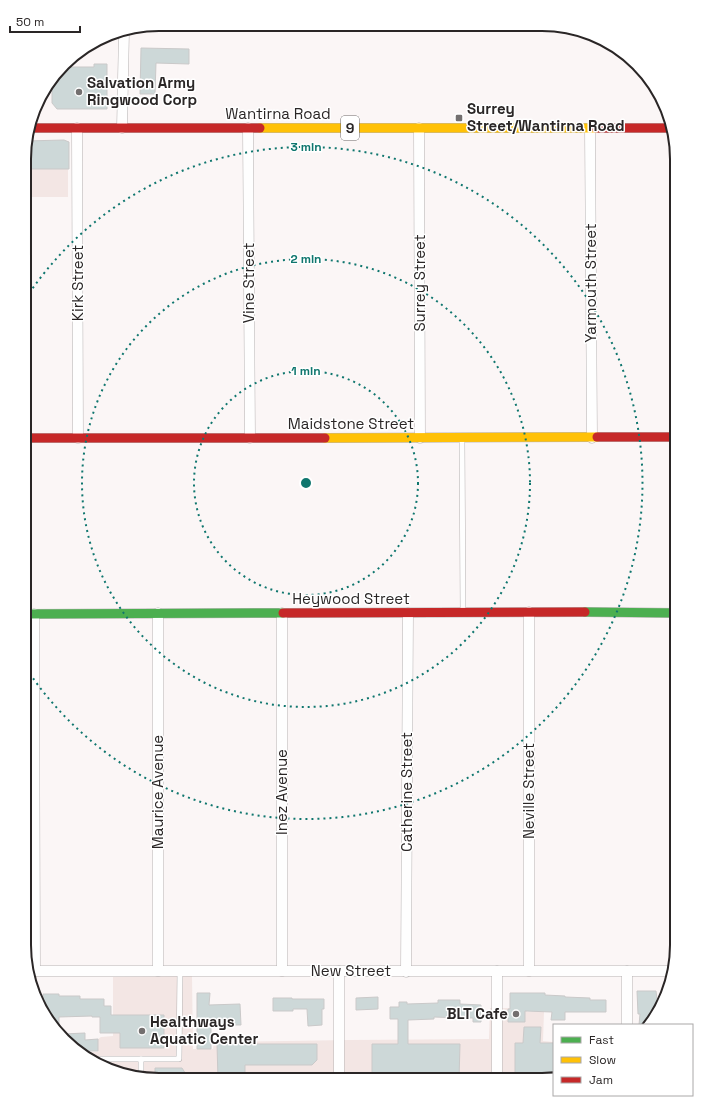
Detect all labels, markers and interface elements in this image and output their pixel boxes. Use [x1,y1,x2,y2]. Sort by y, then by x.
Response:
scale bar [10,8,80,34]
text: 50 m [16,14,44,30]
place label: Salvation Army Ringwood Corp [87,73,197,109]
marker: Salvation Army Ringwood Corp [74,87,84,97]
place label: Surrey Street/Wantirna Road [467,99,625,135]
street label: Wantirna Road [225,104,331,123]
marker: Surrey Street/Wantirna Road [454,113,464,123]
road number: 9 [341,116,359,140]
text: 3 min [290,139,322,155]
street label: Yarmouth Street [581,223,600,343]
street label: Surrey Street [410,234,429,332]
street label: Vine Street [239,243,258,323]
street label: Kirk Street [68,245,87,321]
text: 2 min [290,251,322,267]
text: 1 min [291,363,321,379]
street label: Maidstone Street [288,414,414,433]
centre of rings [299,476,313,490]
street label: Heywood Street [292,589,410,608]
street label: Catherine Street [397,732,416,852]
street label: Maurice Avenue [148,735,167,849]
street label: Neville Street [519,743,538,839]
street label: Inez Avenue [272,749,291,835]
street label: New Street [311,961,391,980]
place label: BLT Cafe [446,1004,508,1023]
marker: BLT Cafe [511,1009,521,1019]
place label: Healthways Aquatic Center [150,1012,258,1048]
legend [553,1024,693,1096]
marker: Healthways Aquatic Center [137,1026,147,1036]
text: Fast [589,1032,614,1048]
text: Slow [589,1052,616,1068]
text: Jam [589,1072,613,1088]

